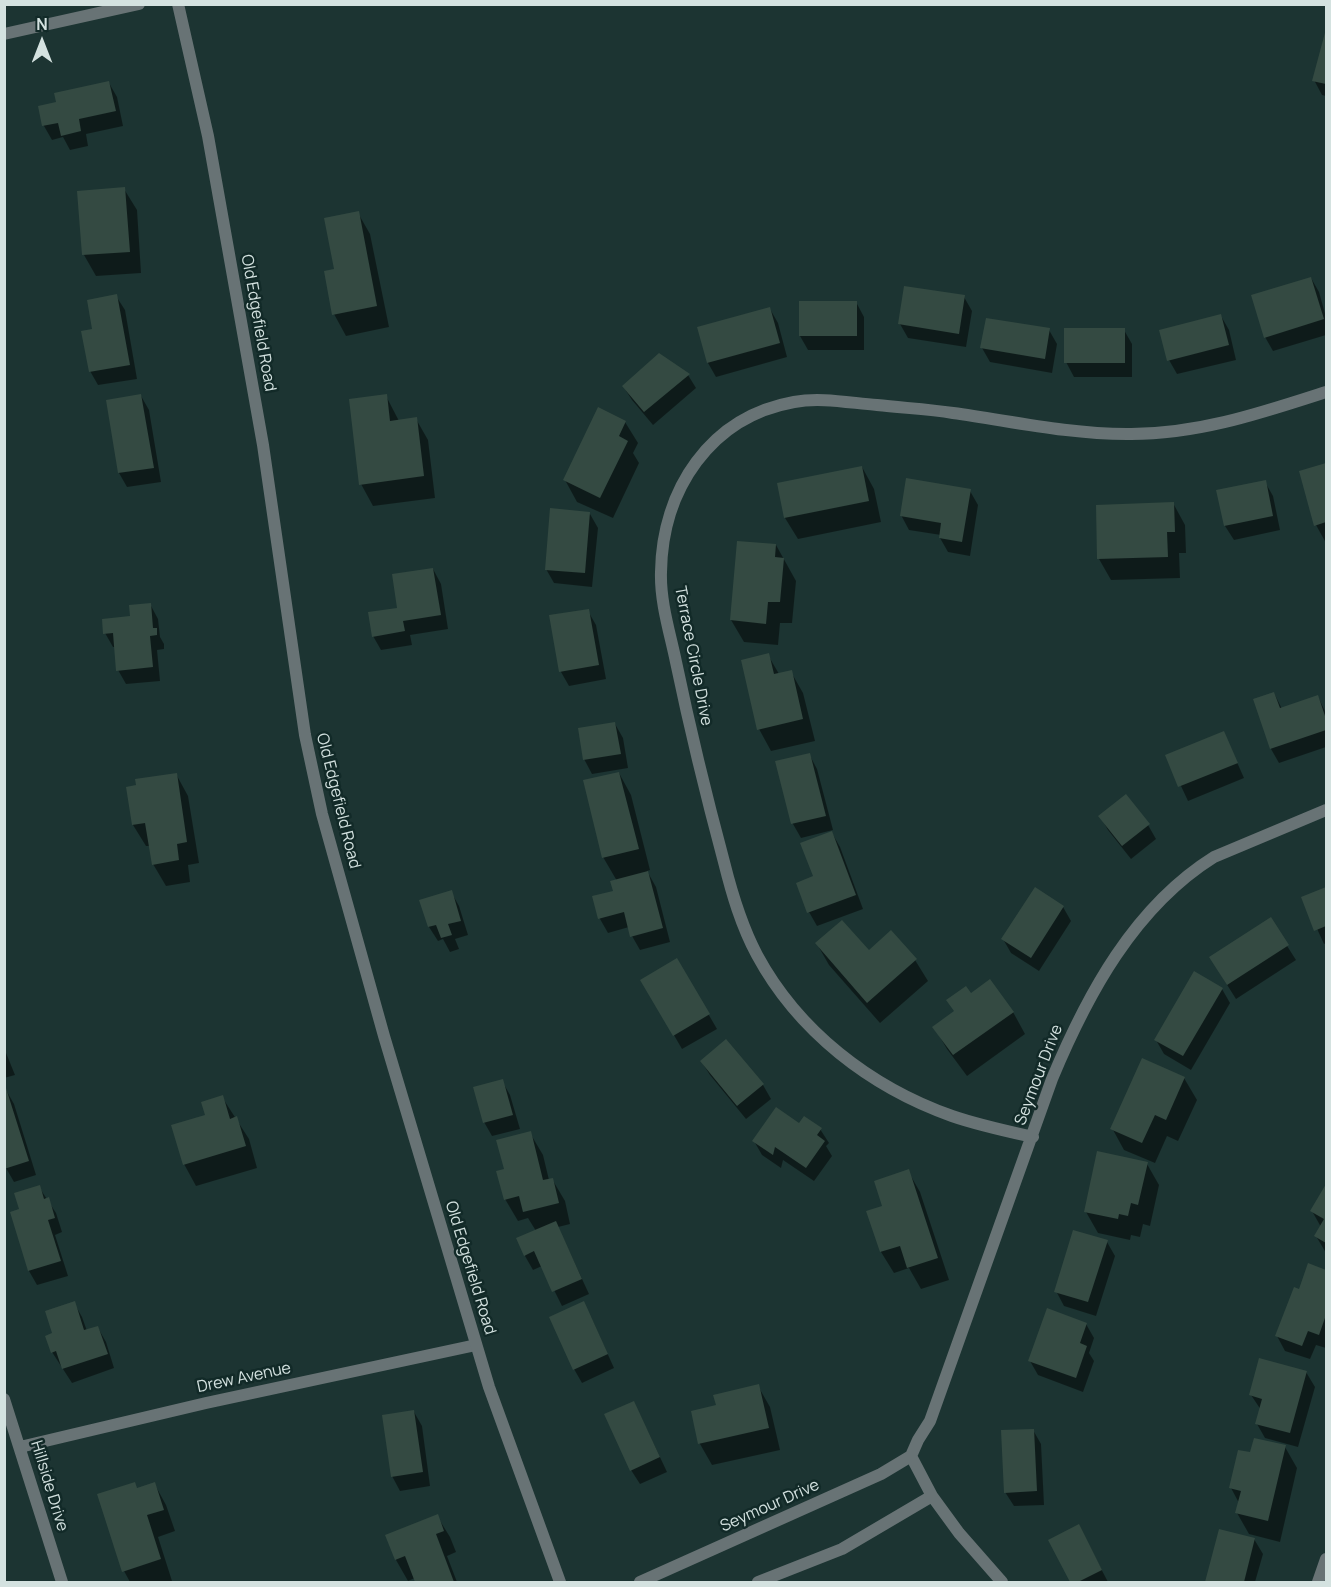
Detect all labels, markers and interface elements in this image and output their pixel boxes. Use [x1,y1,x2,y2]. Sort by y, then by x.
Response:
north arrow [12,12,72,72]
text: N [36,13,48,35]
street label: Old Edgefield Road [236,253,280,393]
street label: Terrace Circle Drive [670,584,716,728]
street label: Old Edgefield Road [312,731,364,871]
street label: Seymour Drive [1011,1022,1067,1128]
street label: Old Edgefield Road [441,1199,499,1337]
street label: Drew Avenue [195,1359,293,1397]
street label: Hillside Drive [26,1438,72,1534]
street label: Seymour Drive [718,1476,822,1536]

